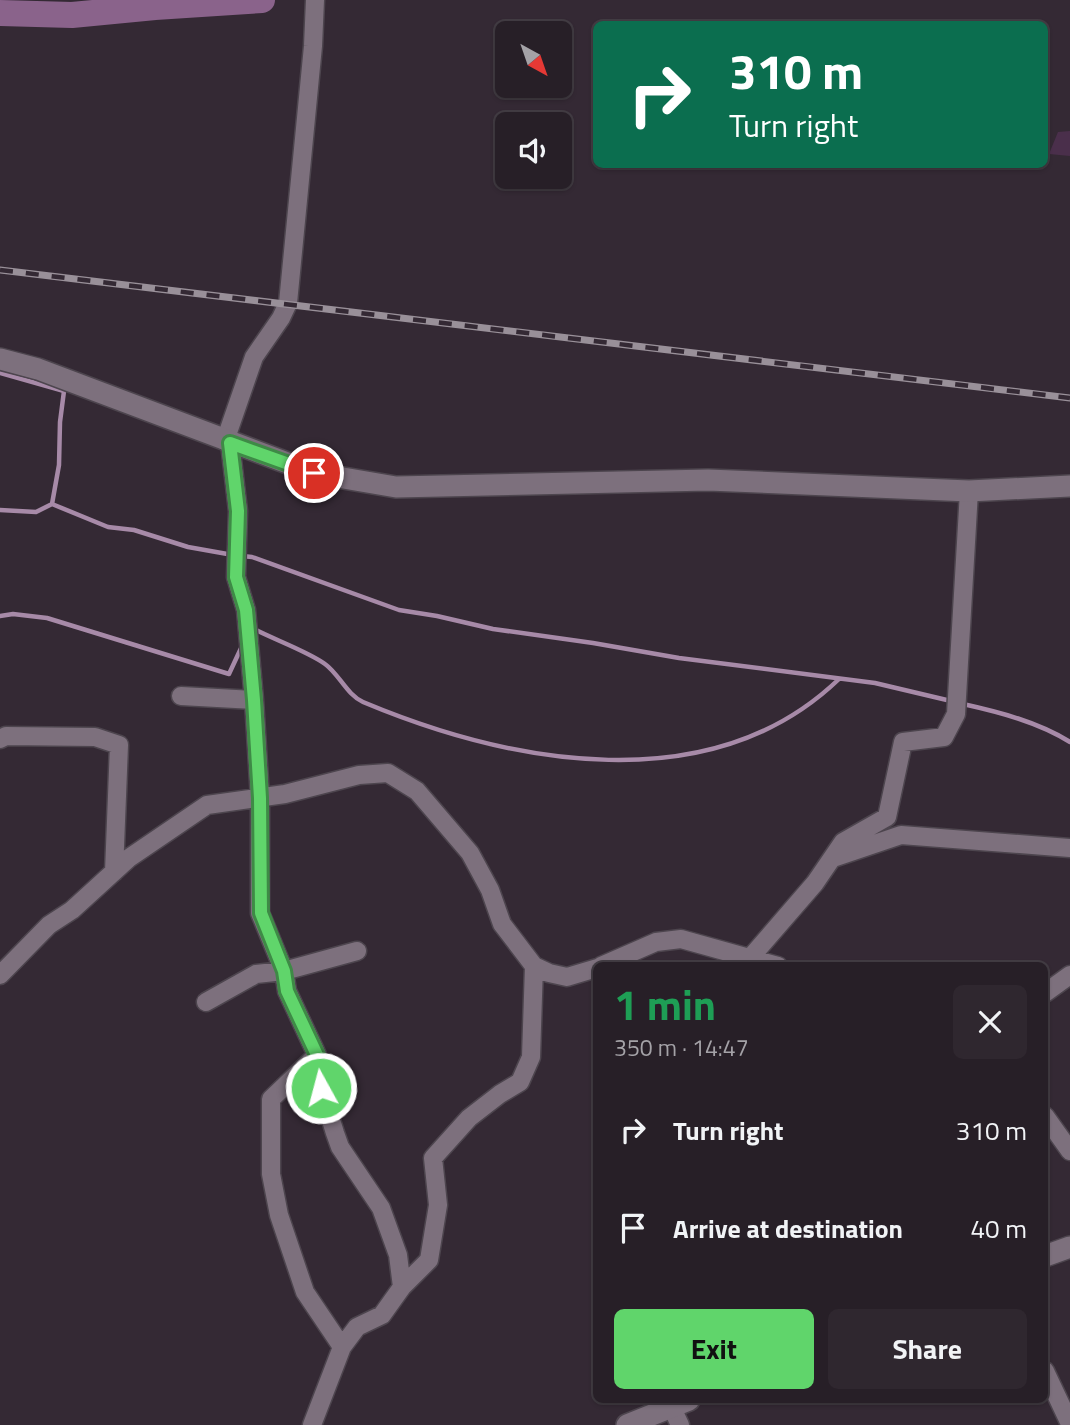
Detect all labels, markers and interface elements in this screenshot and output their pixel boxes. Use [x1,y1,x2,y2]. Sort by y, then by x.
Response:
north arrow [495,21,572,98]
map controls [495,21,572,189]
text: 310 m [729,33,863,108]
icon: right [614,49,705,140]
text: Turn right [729,101,858,149]
button: sound [495,112,572,189]
pin [284,443,344,503]
icon: arrive [295,454,333,492]
text: 1 min [614,972,716,1036]
button: close [953,985,1027,1059]
text: 350 m · 14:47 [614,1030,749,1065]
position arrow [284,1051,358,1125]
icon: right [614,1111,652,1149]
text: Turn right [673,1111,784,1150]
text: 310 m [956,1111,1027,1150]
icon: arrive [614,1209,652,1247]
text: Arrive at destination [673,1209,903,1248]
text: 40 m [970,1209,1027,1248]
button: Exit [614,1309,814,1389]
button: Share [828,1309,1027,1389]

